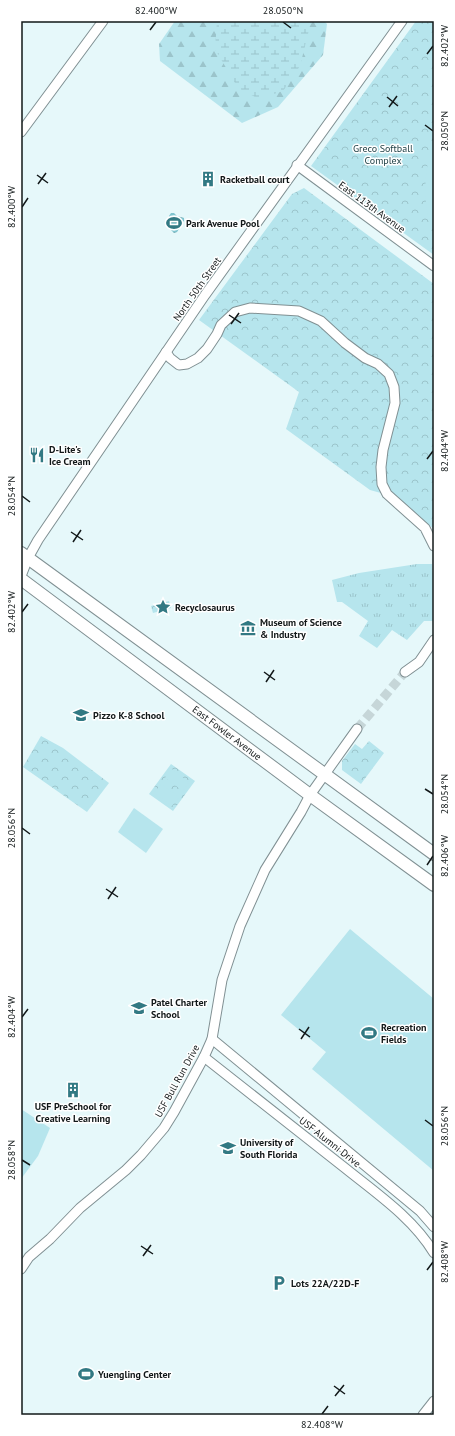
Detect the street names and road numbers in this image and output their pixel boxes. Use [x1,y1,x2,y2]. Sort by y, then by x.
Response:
street label: East 113th Avenue [336,178,408,236]
street label: North 50th Street [170,254,224,324]
street label: East Fowler Avenue [190,703,264,763]
street label: USF Bull Run Drive [152,1042,202,1120]
street label: USF Alumni Drive [296,1114,364,1170]

